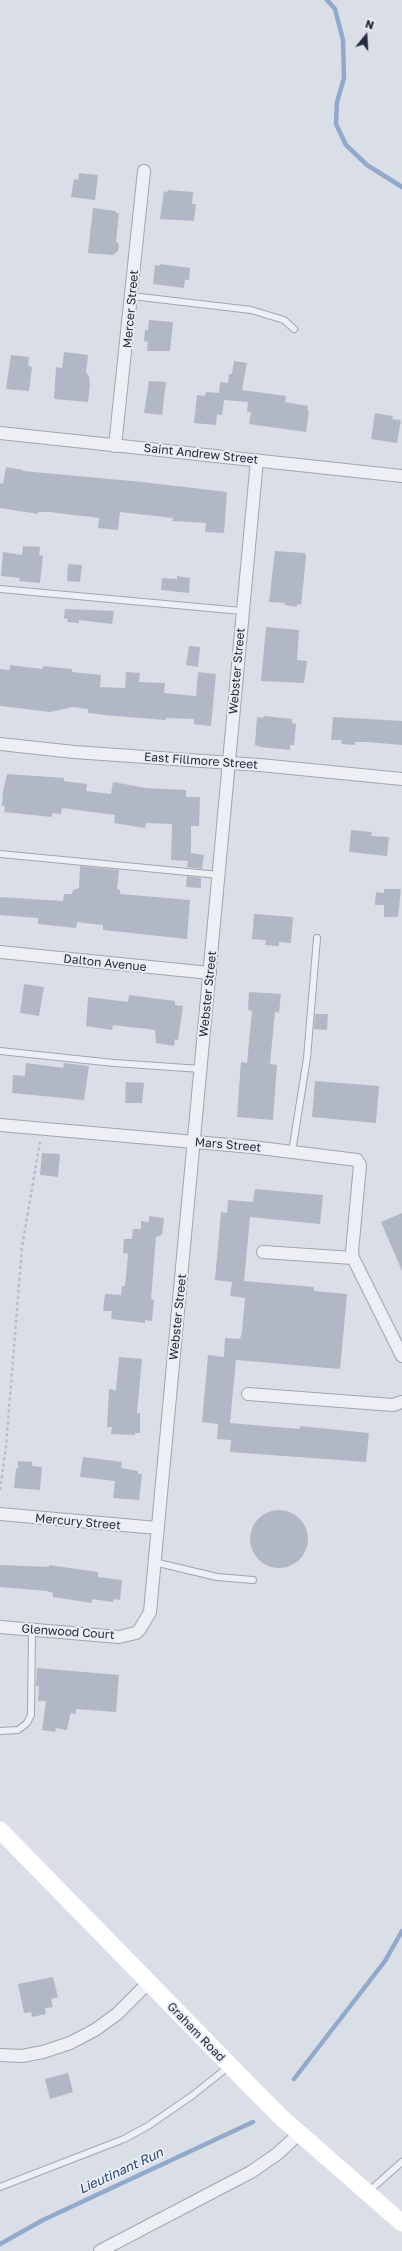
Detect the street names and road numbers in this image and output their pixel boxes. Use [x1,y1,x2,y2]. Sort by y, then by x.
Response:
street label: Mercer Street [120,269,142,349]
street label: Saint Andrew Street [143,441,259,467]
street label: Webster Street [226,627,248,715]
street label: East Fillmore Street [144,750,258,772]
street label: Webster Street [196,950,220,1038]
street label: Dalton Avenue [63,951,147,975]
street label: Mars Street [194,1135,262,1155]
street label: Webster Street [166,1273,190,1361]
street label: Mercury Street [35,1511,121,1533]
street label: Glenwood Court [21,1622,115,1642]
street label: Graham Road [164,1999,228,2065]

